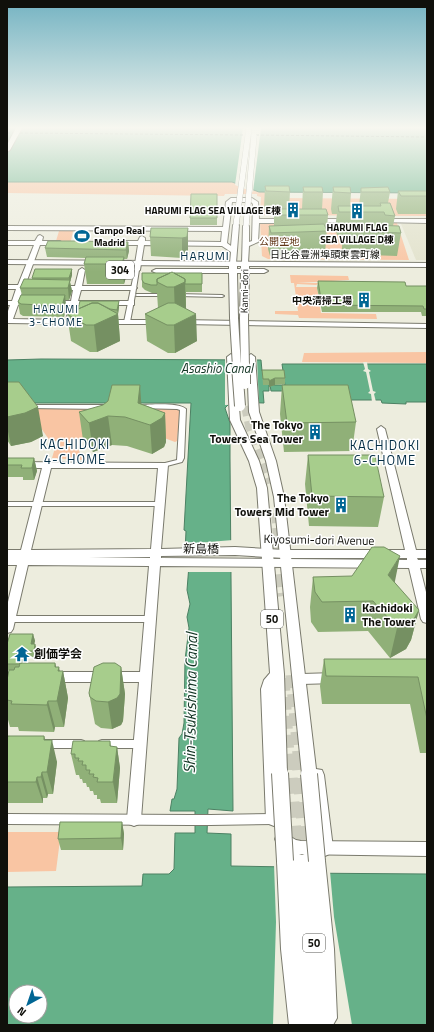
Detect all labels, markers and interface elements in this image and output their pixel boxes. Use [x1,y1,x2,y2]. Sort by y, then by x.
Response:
building icon: HARUMI FLAG SEA VILLAGE E棟 [284,201,302,219]
building icon: HARUMI FLAG SEA VILLAGE D棟 [348,202,366,220]
place label: HARUMI FLAG SEA VILLAGE E棟 [145,203,281,218]
place label: HARUMI FLAG SEA VILLAGE D棟 [320,220,394,247]
place label: Campo Real Madrid [94,223,145,250]
sports icon: Campo Real Madrid [73,227,91,245]
park label: 公開空地 [259,234,300,249]
district label: HARUMI [180,246,230,265]
street label: 日比谷豊洲埠頭東雲町線 [270,247,380,262]
road number: 304 [106,261,134,279]
street label: Kanni-dori [237,269,252,313]
building icon: 中央清掃工場 [355,291,373,309]
place label: 中央清掃工場 [292,293,352,308]
district label: HARUMI 3-CHOME [29,301,83,330]
water label: Asashio Canal [181,358,255,378]
place label: The Tokyo Towers Sea Tower [210,415,304,448]
building icon: The Tokyo Towers Sea Tower [306,423,324,441]
district label: KACHIDOKI 4-CHOME [40,434,110,469]
district label: KACHIDOKI 6-CHOME [350,435,420,470]
place label: The Tokyo Towers Mid Tower [235,488,330,521]
building icon: The Tokyo Towers Mid Tower [332,496,350,514]
street label: Kiyosumi-dori Avenue [263,529,375,550]
street label: 新島橋 [183,539,219,558]
place label: Kachidoki The Tower [362,598,416,631]
building icon: Kachidoki The Tower [341,606,359,624]
road number: 50 [261,610,283,628]
water label: Shin-Tsukishima Canal [177,631,203,773]
place label: 創価学会 [34,644,82,663]
temple icon: 創価学会 [13,645,31,663]
road number: 50 [303,934,325,952]
north arrow [8,984,48,1024]
text: N [14,1003,30,1020]

